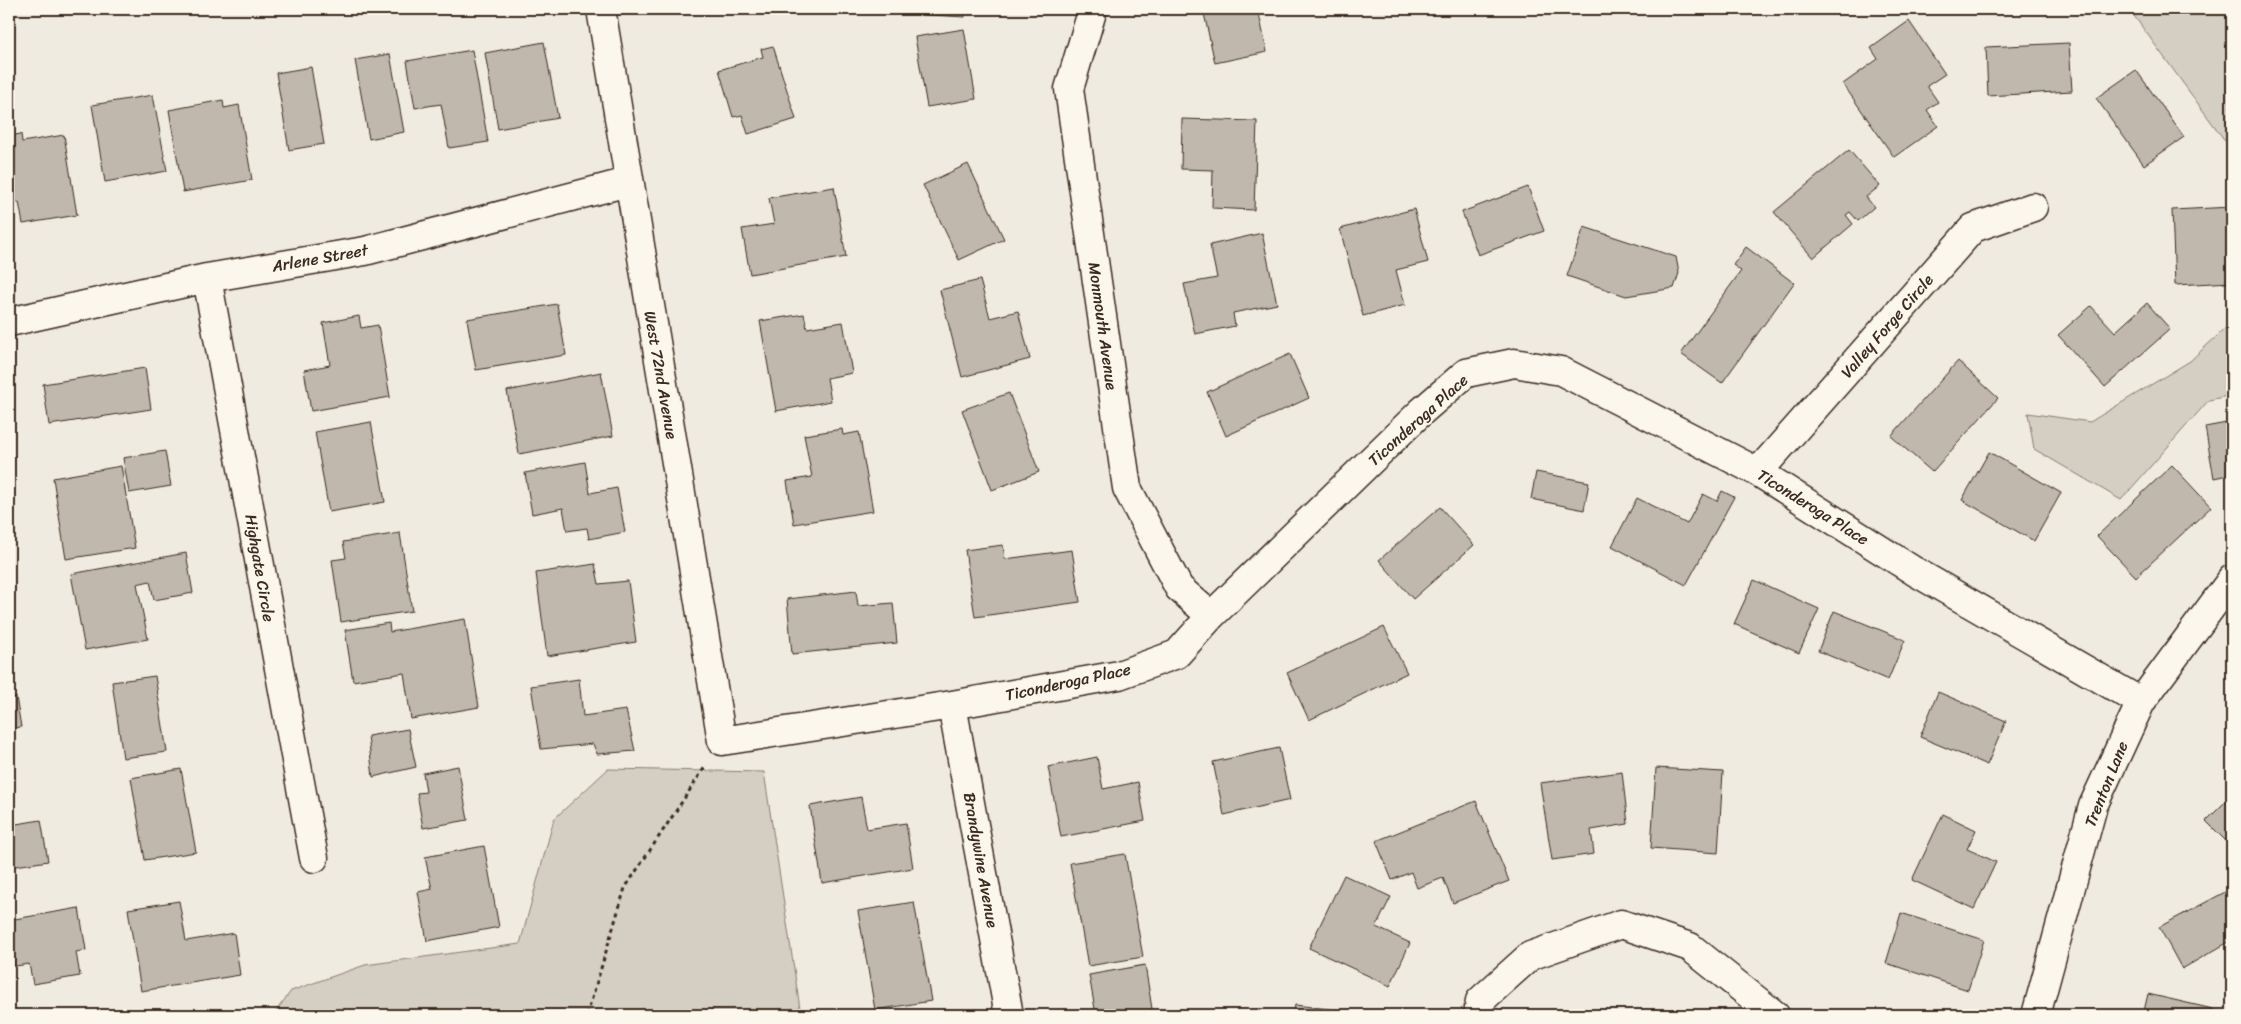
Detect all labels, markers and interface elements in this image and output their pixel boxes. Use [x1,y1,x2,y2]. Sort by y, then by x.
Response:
street label: Arlene Street [269,235,371,281]
street label: Monmouth Avenue [1080,260,1126,392]
street label: Valley Forge Circle [1833,267,1941,385]
street label: West 72nd Avenue [635,309,687,442]
street label: Ticonderoga Place [1361,367,1475,473]
street label: Ticonderoga Place [1751,461,1875,553]
street label: Highgate Circle [236,512,284,624]
street label: Ticonderoga Place [1003,655,1133,709]
street label: Trenton Lane [2076,737,2136,831]
street label: Brandywine Avenue [955,790,1007,930]

